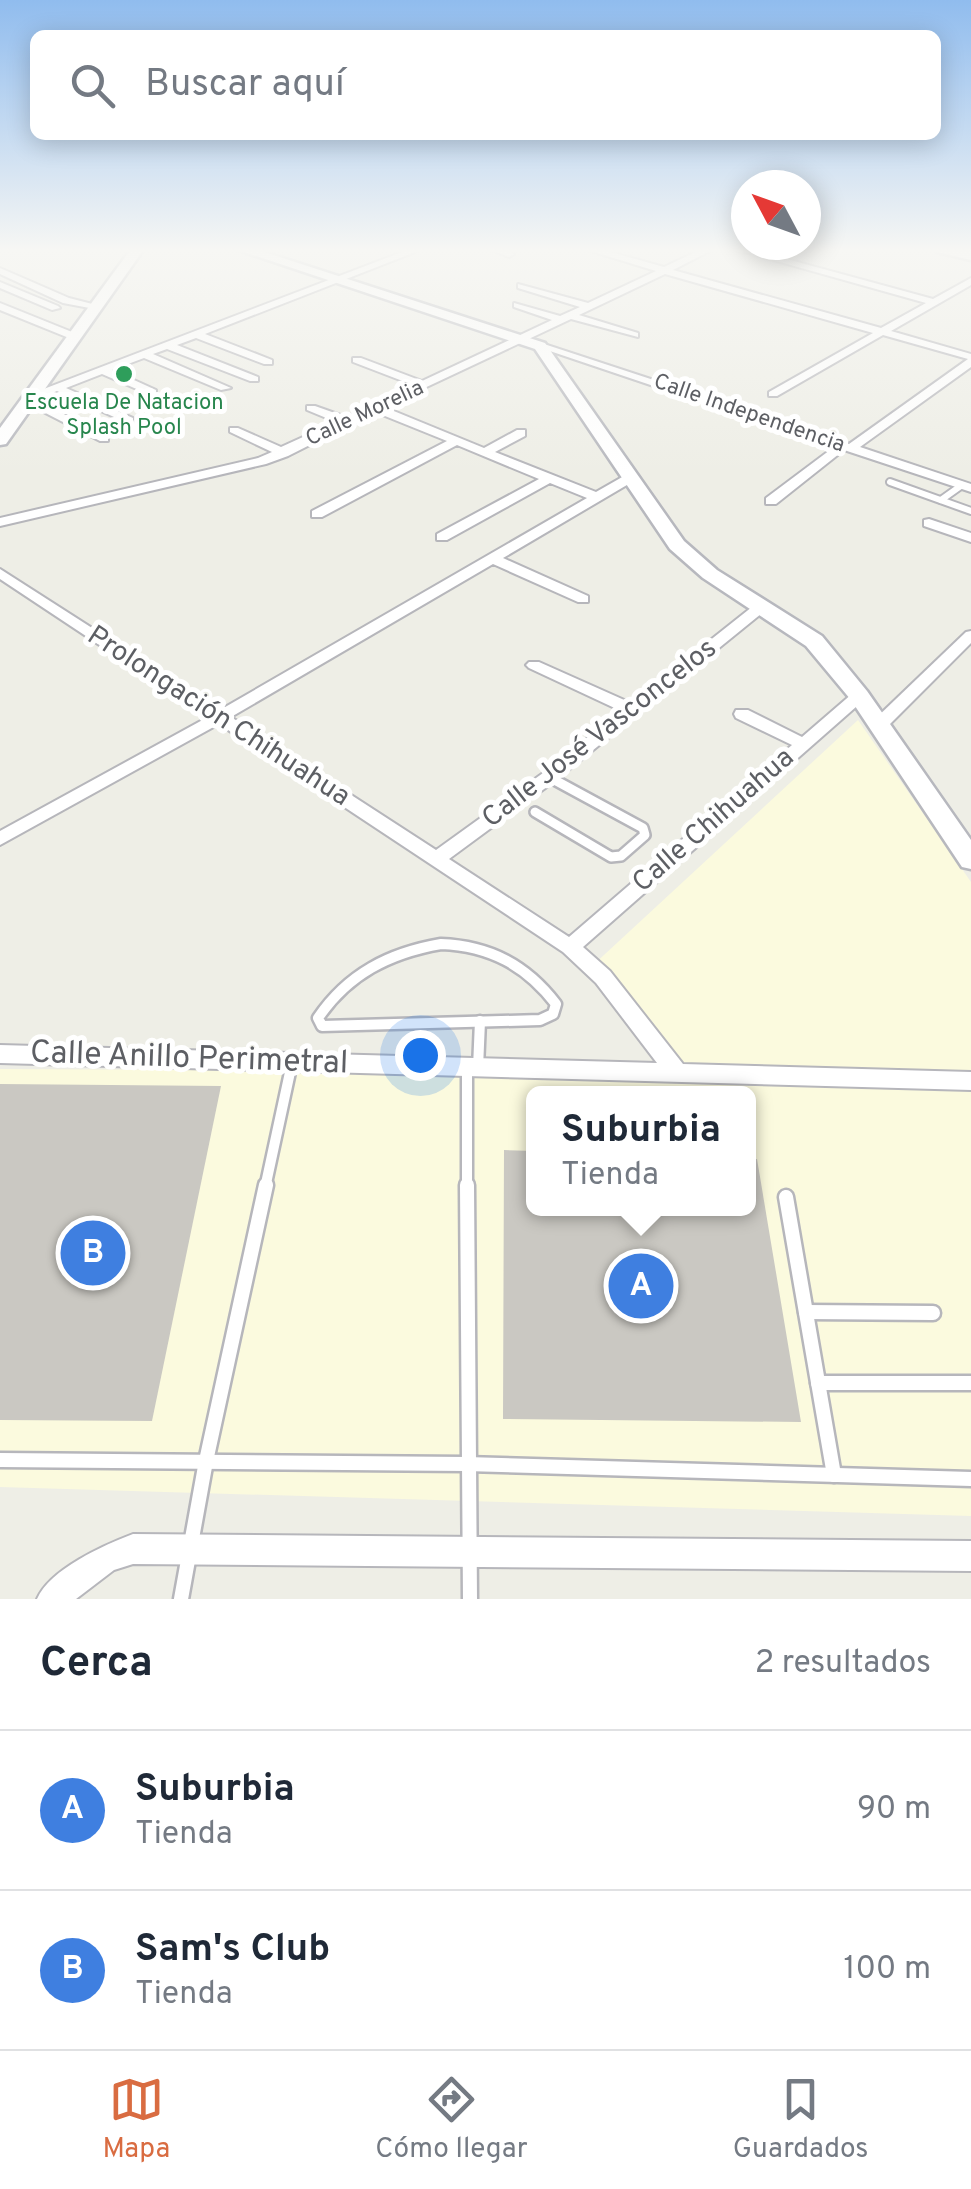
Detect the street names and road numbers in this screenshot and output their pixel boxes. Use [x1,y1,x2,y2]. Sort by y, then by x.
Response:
street label: Calle Independencia [650,369,848,459]
street label: Calle Morelia [302,375,428,453]
street label: Prolongación Chihuahua [80,618,356,816]
street label: Calle José Vasconcelos [475,631,725,837]
street label: Calle Chihuahua [626,741,802,901]
street label: Calle Anillo Perimetral [29,1033,349,1085]

